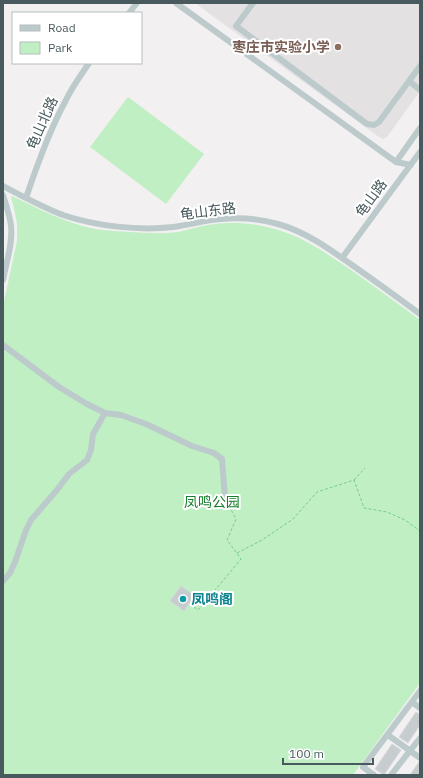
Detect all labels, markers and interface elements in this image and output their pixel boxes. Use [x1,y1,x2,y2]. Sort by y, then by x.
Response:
legend [12,12,142,64]
text: Road [48,20,76,35]
place label: 枣庄市实验小学 [232,38,330,56]
text: Park [48,40,73,55]
marker: 枣庄市实验小学 [333,42,343,52]
street label: 龟山北路 [22,94,62,152]
street label: 龟山路 [351,176,391,220]
street label: 龟山东路 [179,199,237,223]
park label: 凤鸣公园 [184,493,240,511]
place label: 凤鸣阁 [191,590,233,608]
marker: 凤鸣阁 [178,594,188,604]
scale bar [283,740,373,766]
text: 100 m [289,746,324,761]

